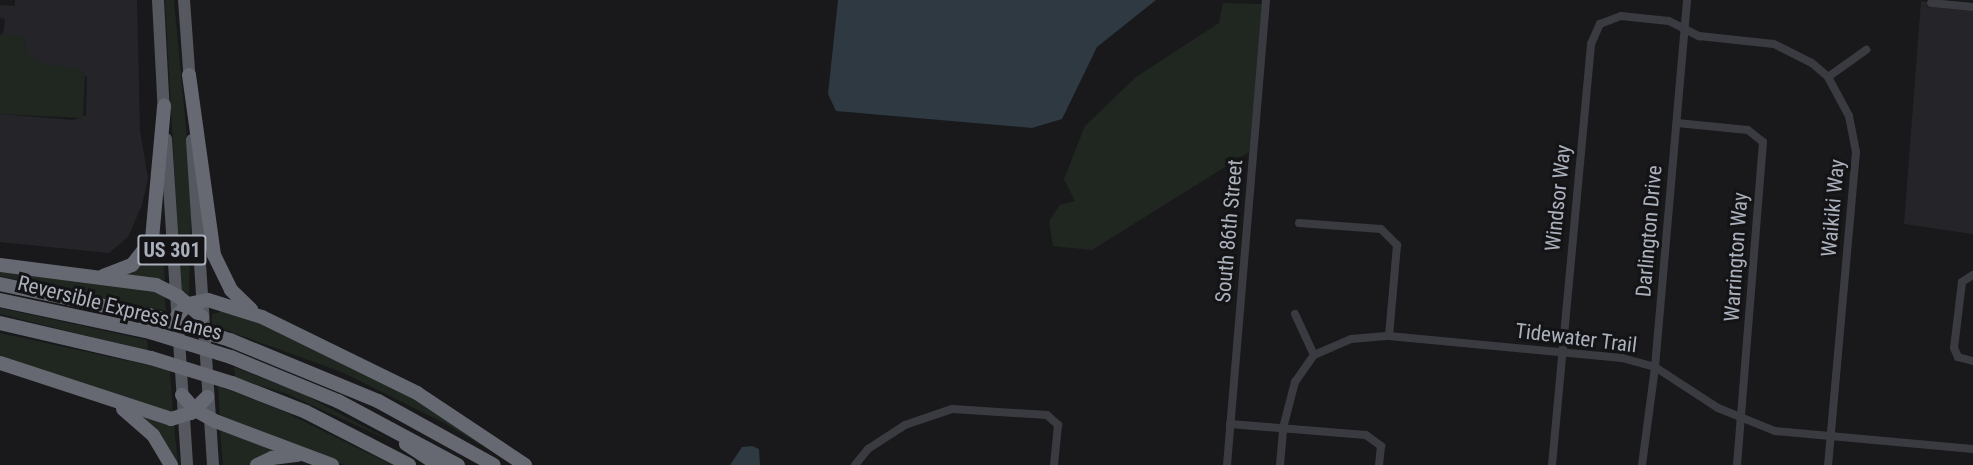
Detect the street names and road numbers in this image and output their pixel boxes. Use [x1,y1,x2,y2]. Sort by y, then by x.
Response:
street label: Windsor Way [1540,143,1576,253]
street label: South 86th Street [1210,158,1248,304]
street label: Waikiki Way [1816,158,1850,258]
street label: Darlington Drive [1631,164,1667,298]
street label: Warrington Way [1719,191,1753,323]
road number: US 301 [136,233,208,267]
street label: Reversible Express Lanes [15,270,225,346]
street label: Tidewater Trail [1514,318,1638,358]

